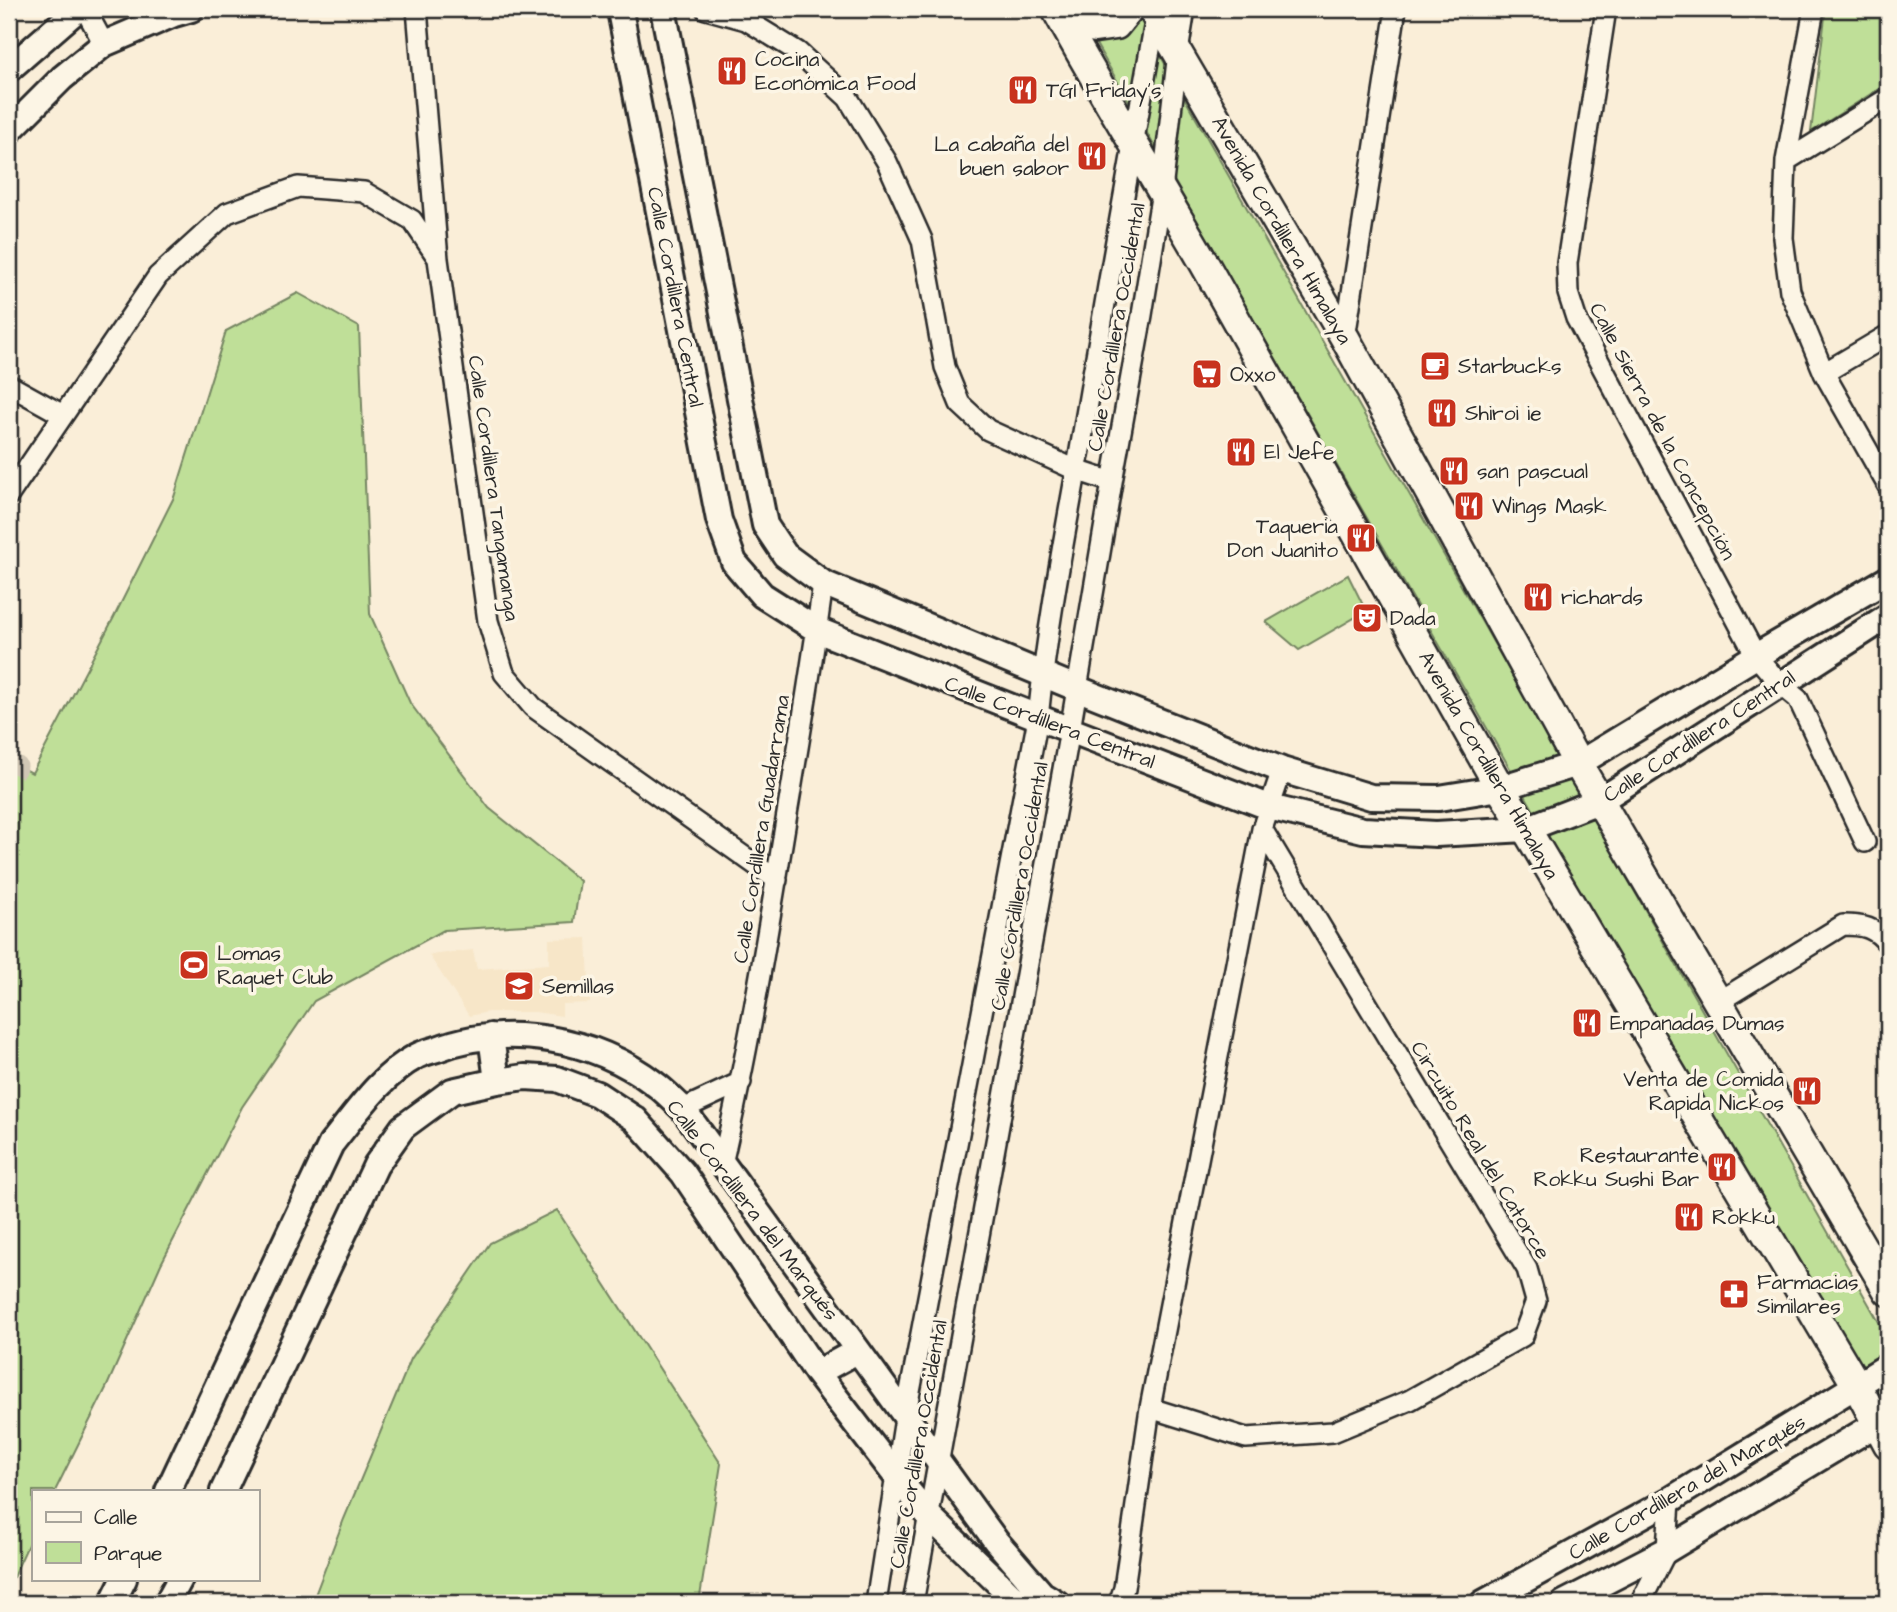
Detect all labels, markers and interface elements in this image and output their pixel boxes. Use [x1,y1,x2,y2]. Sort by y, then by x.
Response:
place label: Cocina Económica Food [755,45,916,98]
restaurant icon: Cocina Económica Food [715,54,749,88]
restaurant icon: TGI Friday's [1006,73,1040,107]
place label: TGI Friday's [1046,76,1161,107]
street label: Avenida Cordillera Himalaya [1202,111,1359,351]
place label: La cabaña del buen sabor [934,130,1069,183]
restaurant icon: La cabaña del buen sabor [1075,139,1109,173]
street label: Calle Cordillera Central [640,185,711,410]
street label: Calle Cordillera Occidental [1080,201,1153,454]
street label: Calle Sierra de la Concepción [1581,298,1743,565]
cafe icon: Starbucks [1418,349,1452,383]
place label: Starbucks [1458,352,1561,381]
street label: Calle Cordillera Tangamanga [459,354,527,623]
supermarket icon: Oxxo [1190,357,1224,391]
place label: Oxxo [1230,360,1276,389]
restaurant icon: Shiroi ie [1425,396,1459,430]
place label: Shiroi ie [1465,399,1542,428]
restaurant icon: El Jefe [1224,435,1258,469]
place label: El Jefe [1264,438,1334,467]
restaurant icon: san pascual [1437,454,1471,488]
place label: san pascual [1477,457,1588,487]
restaurant icon: Wings Mask [1452,489,1486,523]
place label: Wings Mask [1492,492,1607,523]
place label: Taqueria Don Juanito [1227,512,1338,565]
restaurant icon: Taqueria Don Juanito [1344,521,1378,555]
restaurant icon: richards [1521,580,1555,614]
place label: richards [1561,583,1643,612]
theatre icon: Dada [1350,601,1384,635]
place label: Dada [1390,604,1436,633]
street label: Avenida Cordillera Himalaya [1409,646,1566,886]
street label: Calle Cordillera Central [1598,663,1801,809]
street label: Calle Cordillera Central [940,669,1159,776]
street label: Calle Cordillera Guadarrama [726,693,797,965]
street label: Calle Cordillera Occidental [983,760,1056,1013]
place label: Lomas Raquet Club [217,939,333,992]
sports icon: Lomas Raquet Club [177,948,211,982]
school or university icon: Semillas [502,969,536,1003]
place label: Semillas [542,972,614,1001]
restaurant icon: Empanadas Dumas [1570,1006,1604,1040]
place label: Empanadas Dumas [1610,1009,1785,1039]
street label: Circuito Real del Catorce [1404,1036,1557,1265]
place label: Venta de Comida Rapida Nickos [1623,1065,1784,1119]
restaurant icon: Venta de Comida Rapida Nickos [1790,1074,1824,1108]
street label: Calle Cordillera del Marqués [660,1094,845,1327]
place label: Restaurante Rokku Sushi Bar [1533,1141,1699,1194]
restaurant icon: Restaurante Rokku Sushi Bar [1705,1150,1739,1184]
restaurant icon: Rokku [1672,1200,1706,1234]
place label: Rokku [1712,1203,1776,1232]
place label: Farmacias Similares [1757,1268,1859,1321]
pharmacy icon: Farmacias Similares [1717,1277,1751,1311]
street label: Calle Cordillera Occidental [882,1318,955,1571]
street label: Calle Cordillera del Marqués [1563,1407,1811,1567]
legend [32,1490,259,1580]
text: Calle [94,1503,138,1532]
text: Parque [94,1539,162,1568]

